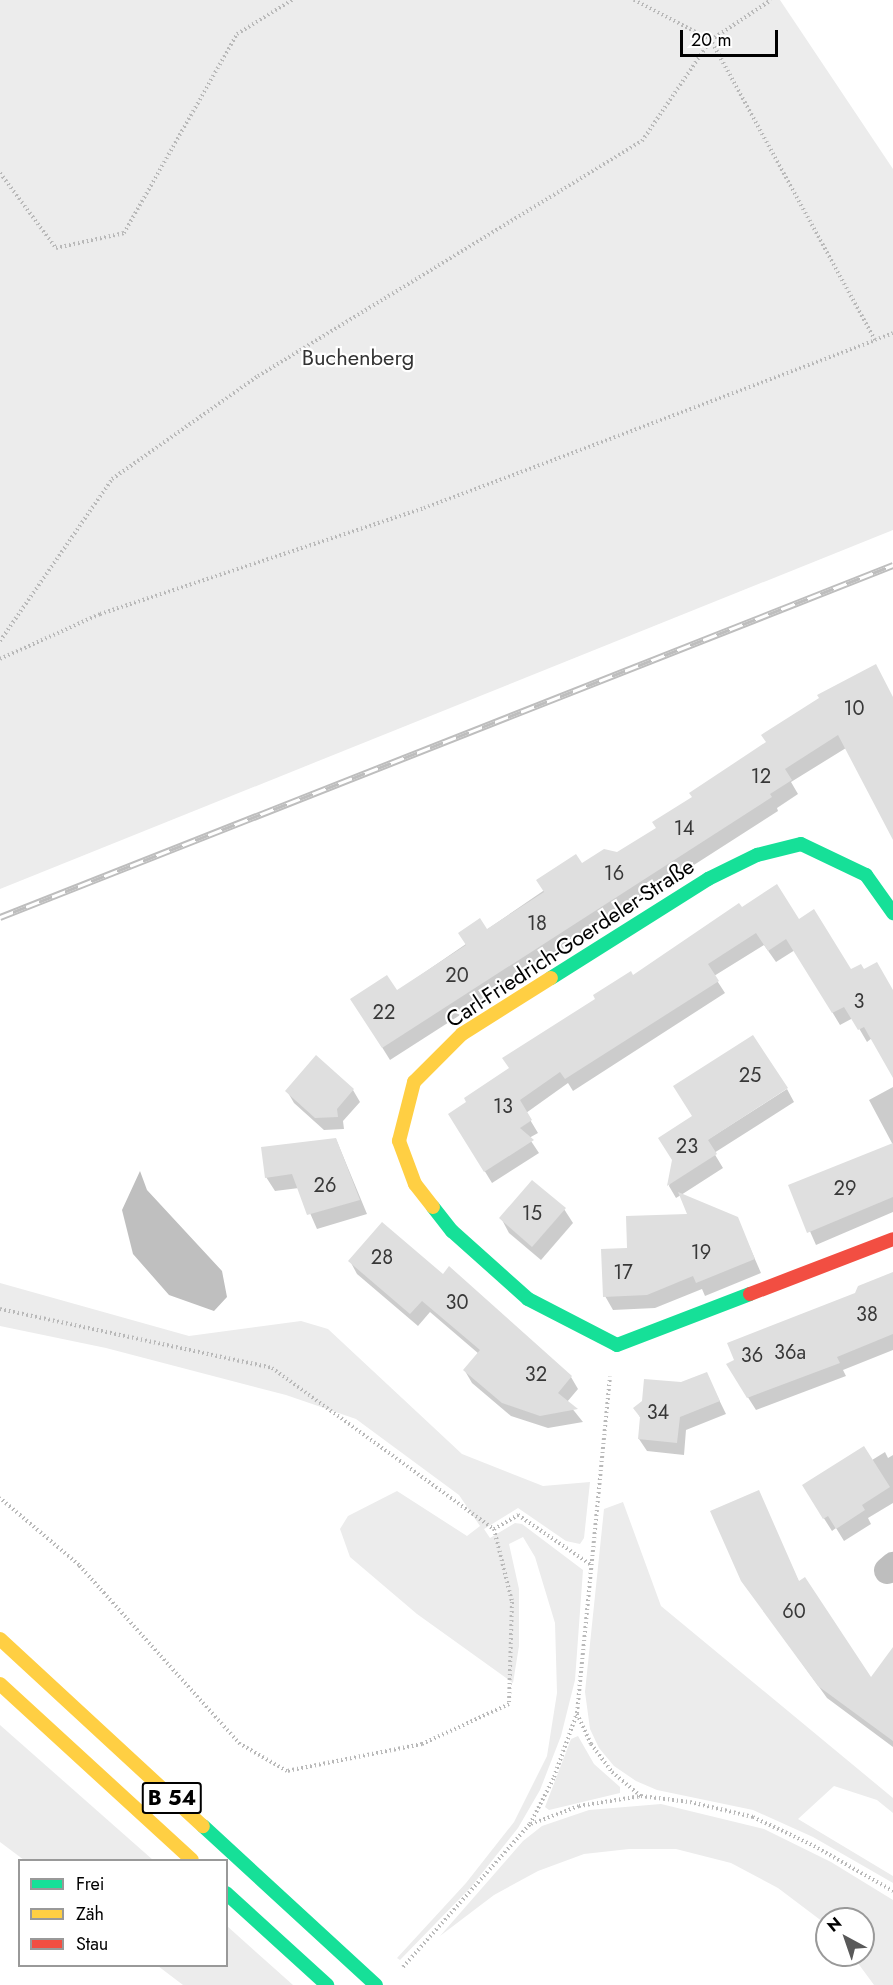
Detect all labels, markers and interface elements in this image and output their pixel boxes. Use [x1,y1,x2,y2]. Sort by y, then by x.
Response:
scale bar [683,18,780,56]
text: 20 m [691,27,731,53]
park label: Buchenberg [302,345,414,371]
house number: 10 [844,696,864,720]
house number: 12 [751,764,771,788]
house number: 14 [674,816,694,840]
street label: Carl-Friedrich-Goerdeler-Straße [441,853,699,1033]
house number: 16 [604,861,624,885]
house number: 18 [527,911,547,935]
house number: 20 [445,963,469,987]
house number: 3 [854,989,864,1013]
house number: 22 [373,1000,395,1024]
house number: 25 [739,1063,761,1087]
house number: 13 [493,1094,513,1118]
house number: 23 [676,1134,698,1158]
house number: 26 [314,1173,336,1197]
house number: 29 [834,1176,856,1200]
house number: 15 [522,1201,542,1225]
house number: 19 [691,1240,711,1264]
house number: 28 [371,1245,393,1269]
house number: 17 [613,1260,633,1284]
house number: 30 [446,1290,468,1314]
house number: 38 [856,1302,878,1326]
house number: 36a [774,1340,806,1364]
house number: 36 [741,1343,763,1367]
house number: 32 [525,1362,547,1386]
house number: 34 [647,1400,669,1424]
house number: 60 [782,1599,806,1623]
road number: B 54 [140,1780,204,1816]
legend [18,1859,228,1967]
text: Frei [76,1871,105,1897]
text: Zäh [76,1901,104,1927]
north arrow [815,1907,875,1967]
text: N [822,1911,847,1937]
text: Stau [76,1931,108,1957]

